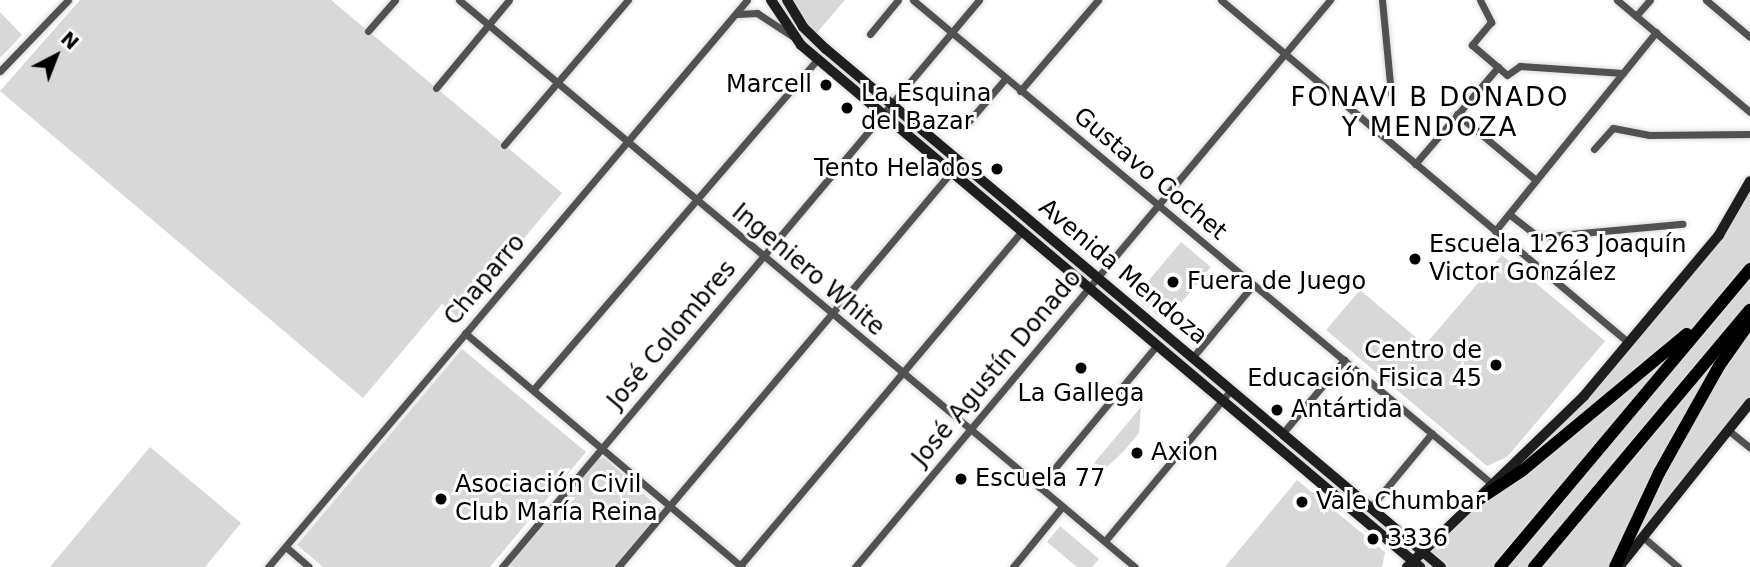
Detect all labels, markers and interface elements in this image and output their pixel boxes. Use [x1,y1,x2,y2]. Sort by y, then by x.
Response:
north arrow [21,21,91,91]
text: N [57,27,83,54]
place label: Marcell [726,71,812,99]
marker: Marcell [818,77,834,93]
place label: La Esquina del Bazar [861,80,991,136]
district label: FONAVI B DONADO Y MENDOZA [1292,82,1568,144]
marker: La Esquina del Bazar [839,100,855,116]
street label: Gustavo Cochet [1068,102,1232,246]
place label: Tento Helados [814,155,983,183]
marker: Tento Helados [989,161,1005,177]
street label: Avenida Mendoza [1033,193,1213,351]
street label: Ingeniero White [726,198,890,342]
street label: Chaparro [439,229,531,331]
place label: Escuela 1263 Joaquín Victor González [1429,231,1686,287]
marker: Escuela 1263 Joaquín Victor González [1407,251,1423,267]
street label: José Colombres [602,255,742,415]
street label: José Agustín Donado [906,264,1088,472]
place label: Fuera de Juego [1187,268,1366,296]
marker: Fuera de Juego [1165,274,1181,290]
place label: Centro de Educación Fisica 45 [1247,337,1482,393]
marker: Centro de Educación Fisica 45 [1488,357,1504,373]
marker: La Gallega [1073,360,1089,376]
place label: La Gallega [1017,380,1145,408]
place label: Antártida [1291,396,1403,424]
marker: Antártida [1269,402,1285,418]
place label: Axion [1151,439,1218,467]
marker: Axion [1129,445,1145,461]
place label: Escuela 77 [975,465,1105,493]
place label: Asociación Civil Club María Reina [455,471,658,527]
marker: Escuela 77 [953,471,969,487]
place label: Vale Chumbar [1316,488,1485,516]
marker: Asociación Civil Club María Reina [433,491,449,507]
marker: Vale Chumbar [1294,494,1310,510]
place label: 3336 [1387,525,1448,553]
marker: 3336 [1365,531,1381,547]

